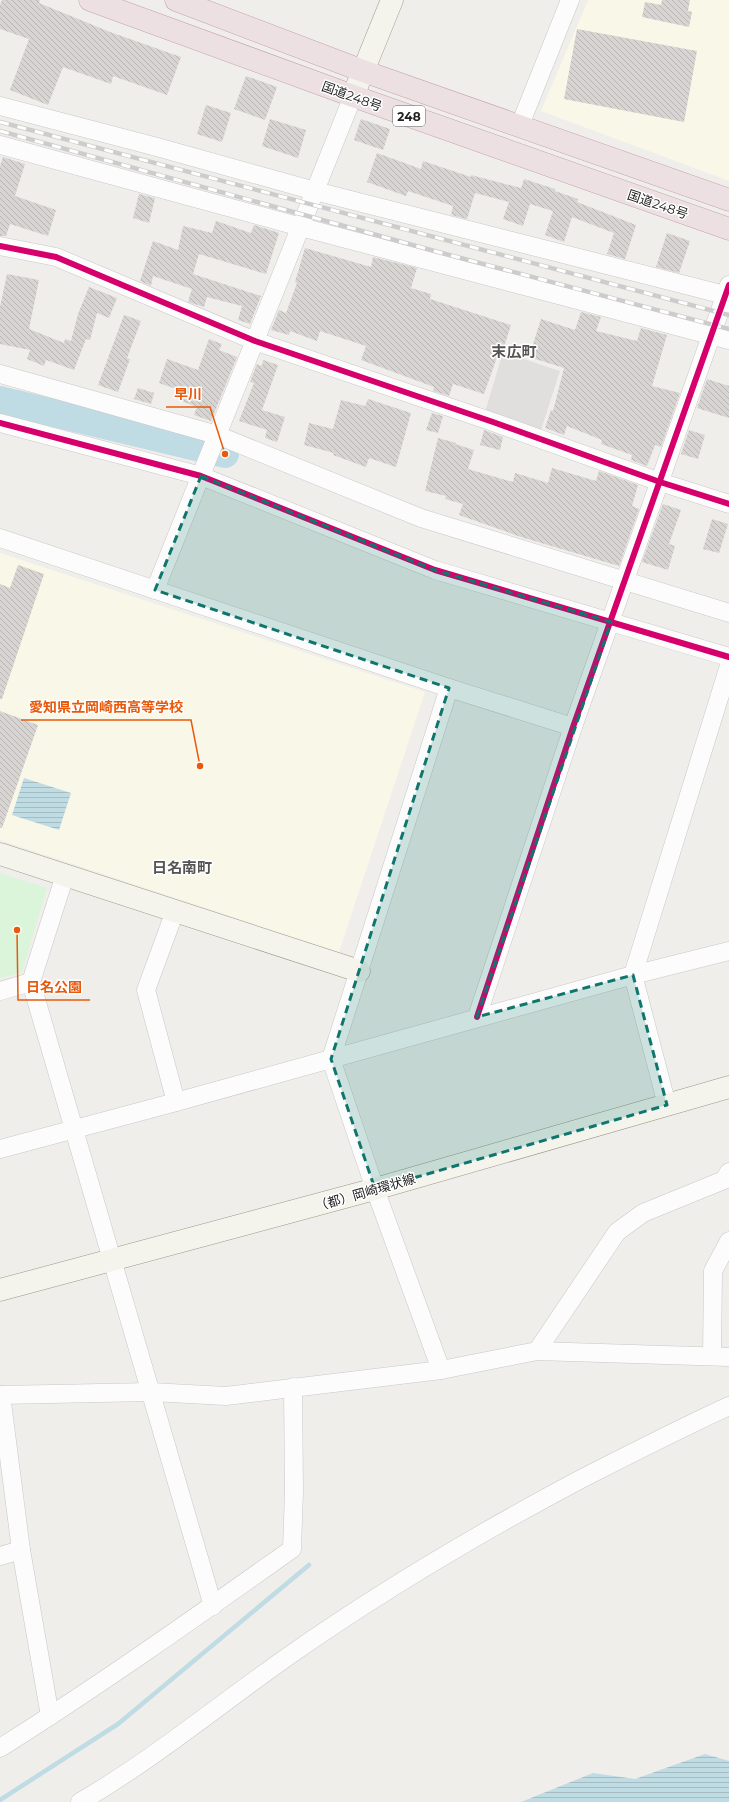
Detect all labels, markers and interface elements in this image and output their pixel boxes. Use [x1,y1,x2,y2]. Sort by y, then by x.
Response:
street label: 国道248号 [320,78,384,114]
road number: 248 [393,106,425,126]
street label: 国道248号 [626,186,690,222]
district label: 末広町 [491,342,537,361]
callout: 早川 [166,381,210,407]
text: 早川 [174,385,202,403]
callout: 愛知県立岡崎西高等学校 [21,694,191,720]
text: 愛知県立岡崎西高等学校 [29,698,183,716]
district label: 日名南町 [152,858,212,877]
callout: 日名公園 [18,974,90,1000]
text: 日名公園 [26,978,82,996]
street label: （都）岡崎環状線 [313,1170,417,1214]

